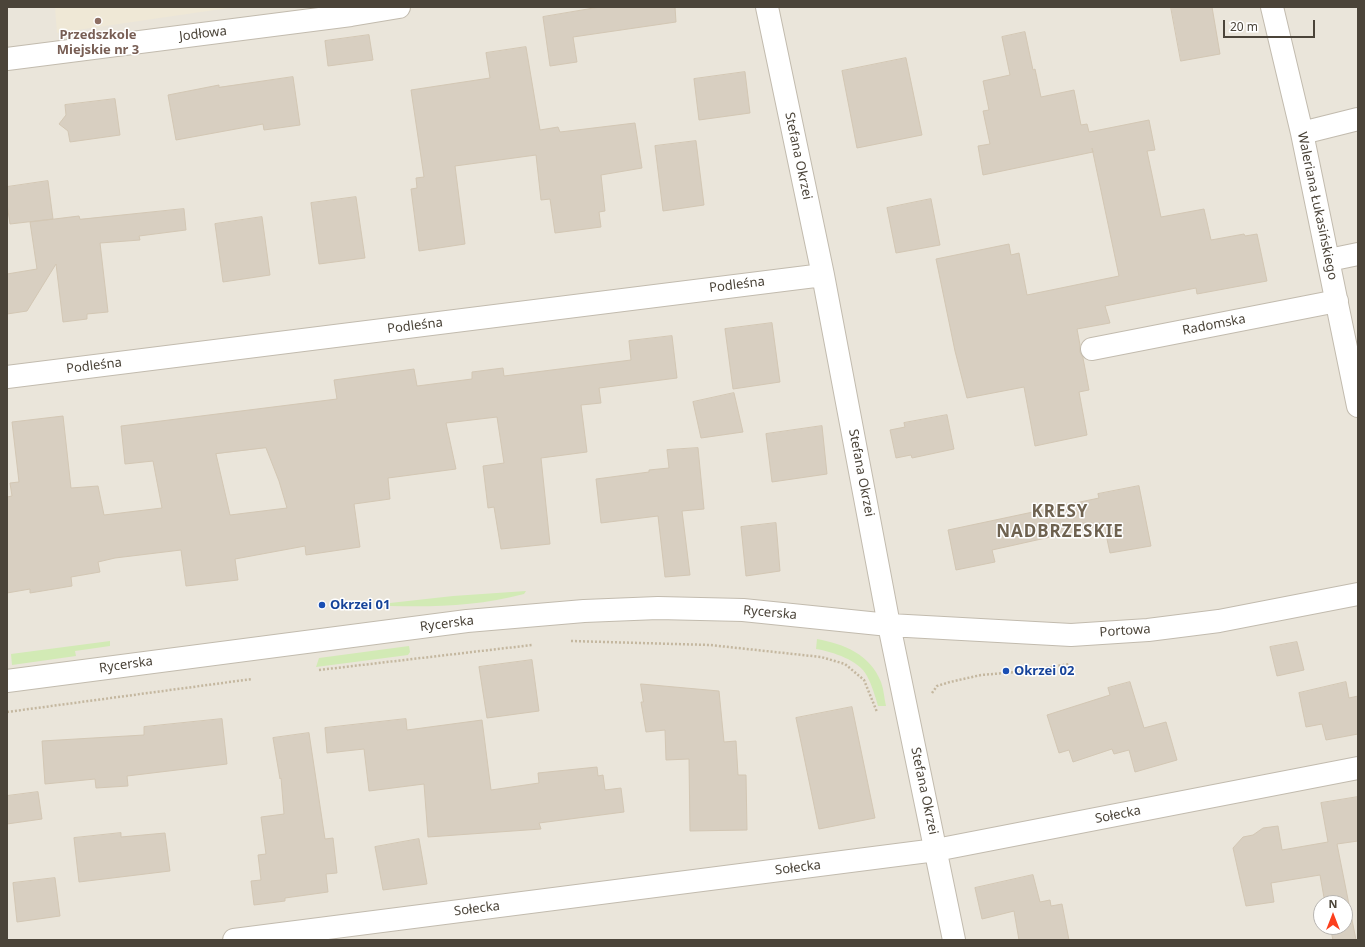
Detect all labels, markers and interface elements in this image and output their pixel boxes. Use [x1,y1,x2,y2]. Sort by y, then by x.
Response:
scale bar [1225,12,1317,38]
marker: Przedszkole Miejskie nr 3 [93,16,103,26]
text: 20 m [1230,18,1258,35]
street label: Jodłowa [178,23,228,45]
place label: Przedszkole Miejskie nr 3 [57,27,139,58]
street label: Stefana Okrzei [781,111,815,201]
street label: Waleriana Łukasińskiego [1294,131,1340,281]
street label: Podleśna [708,274,766,296]
street label: Radomska [1181,311,1247,339]
street label: Podleśna [386,315,444,337]
street label: Podleśna [65,355,123,377]
street label: Stefana Okrzei [845,428,877,518]
district label: KRESY NADBRZESKIE [996,502,1124,542]
place label: Okrzei 01 [330,597,390,613]
marker: Okrzei 01 [317,600,327,610]
street label: Rycerska [742,603,798,623]
street label: Rycerska [419,613,475,635]
street label: Portowa [1099,621,1151,641]
street label: Rycerska [98,654,154,676]
place label: Okrzei 02 [1014,663,1074,679]
marker: Okrzei 02 [1001,666,1011,676]
street label: Stefana Okrzei [907,746,941,836]
street label: Sołecka [1094,803,1142,827]
street label: Sołecka [774,857,822,879]
north arrow [1313,895,1353,935]
text: N [1329,896,1337,911]
street label: Sołecka [453,898,501,920]

